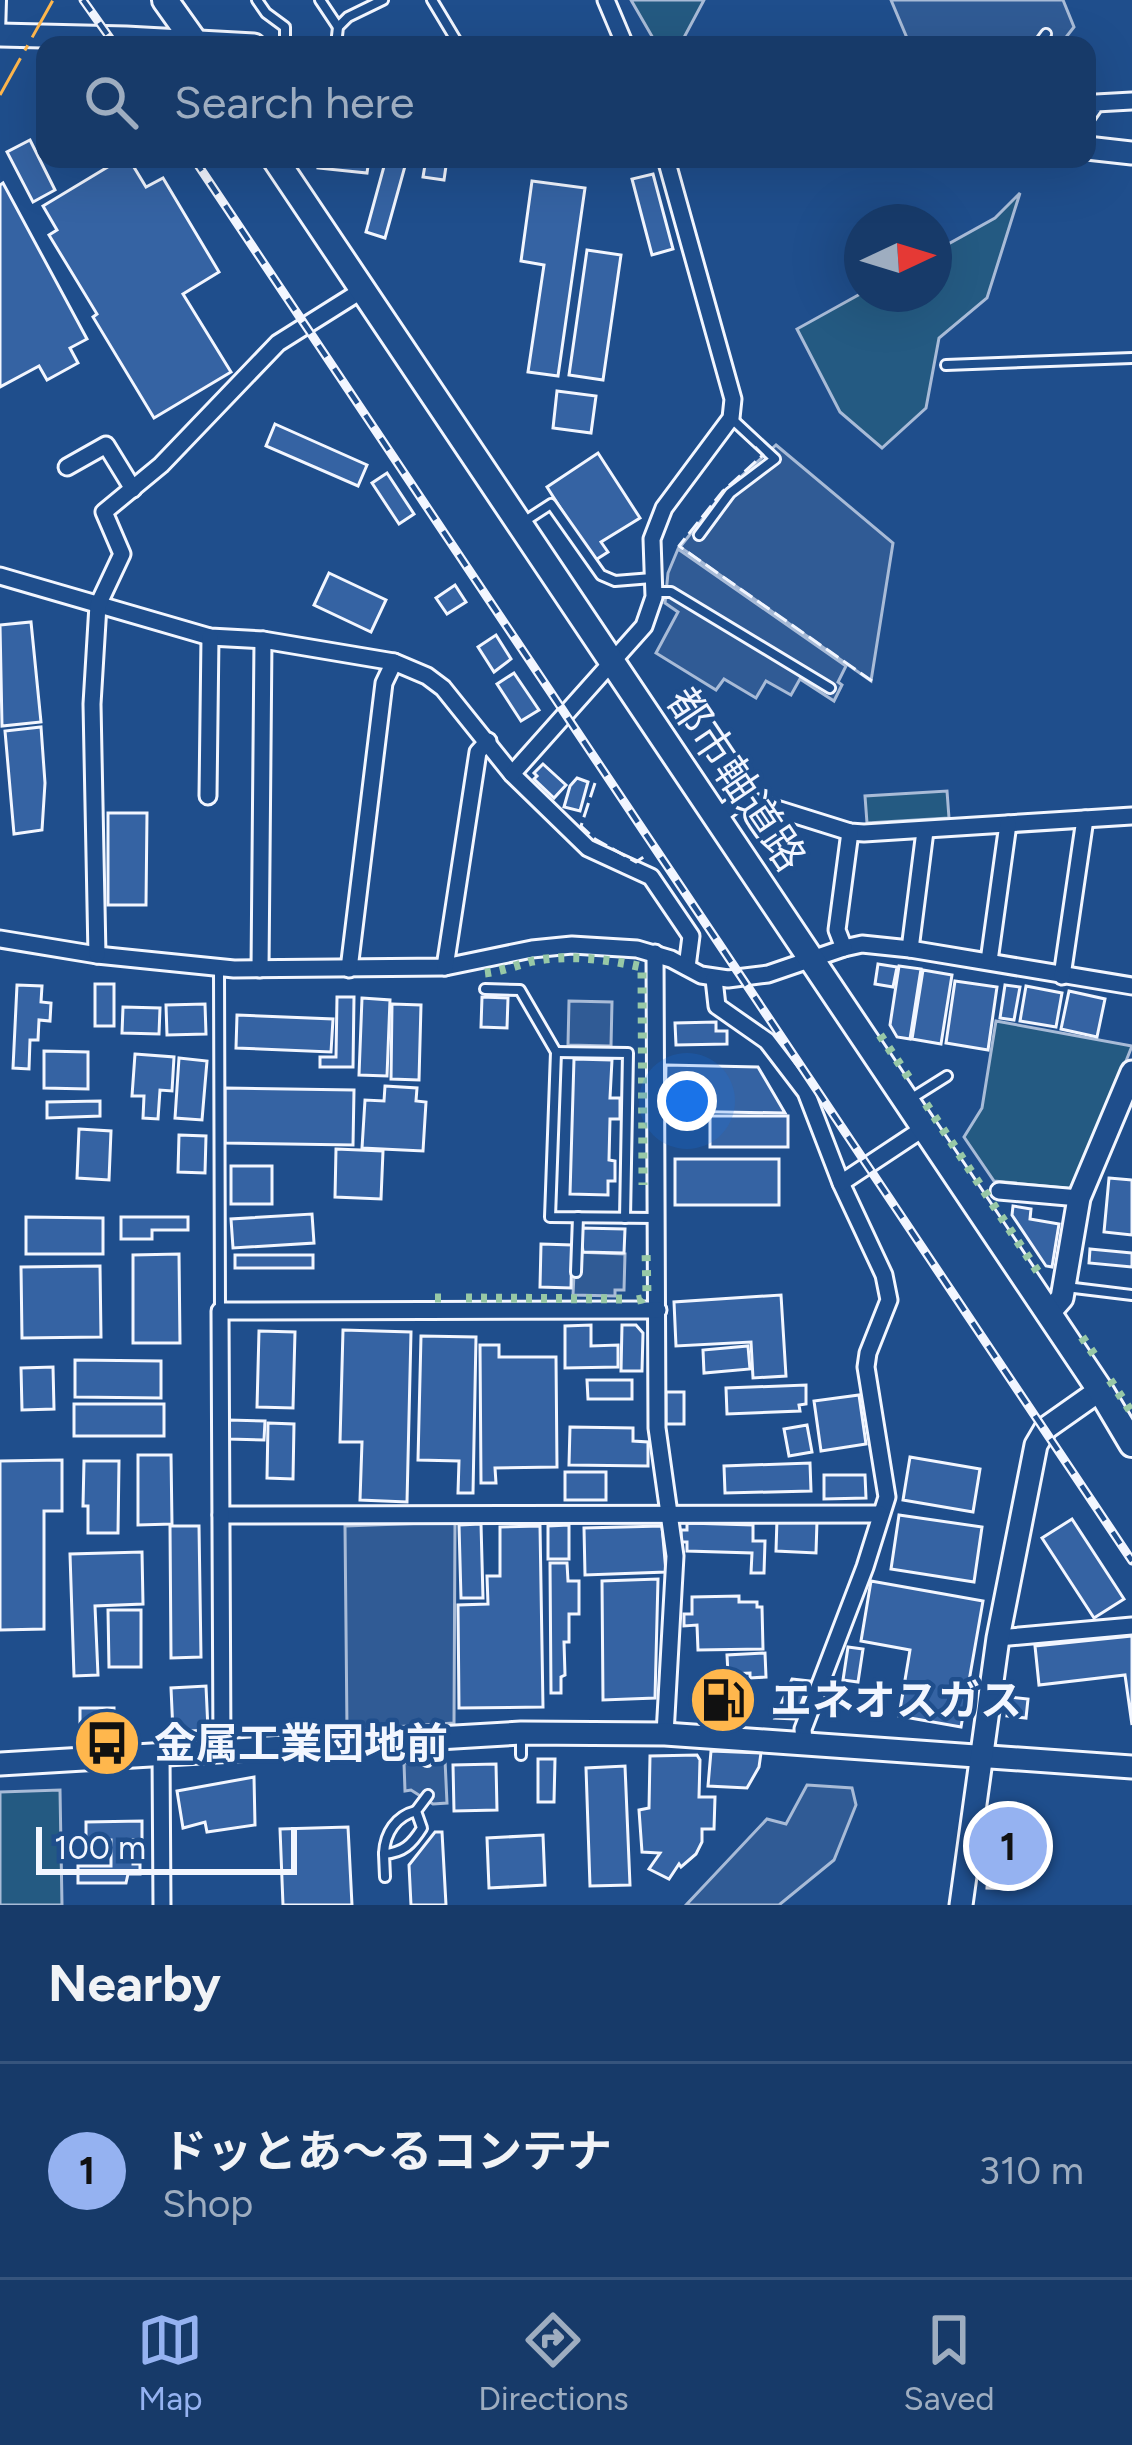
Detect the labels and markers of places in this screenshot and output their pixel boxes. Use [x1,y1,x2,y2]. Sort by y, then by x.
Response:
fuel station icon: エネオスガス [688,1665,758,1735]
place label: エネオスガス [770,1675,1022,1726]
bus stop icon: 金属工業団地前 [72,1708,142,1778]
place label: 金属工業団地前 [154,1718,448,1769]
pin: 1 [969,1801,1047,1891]

